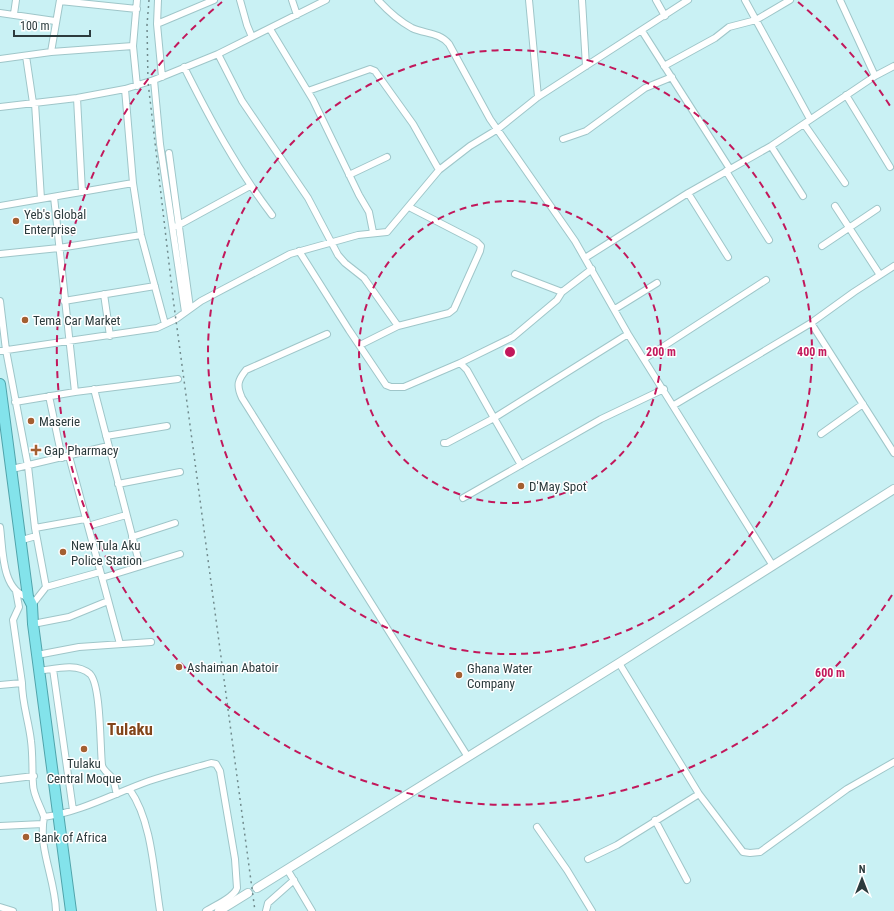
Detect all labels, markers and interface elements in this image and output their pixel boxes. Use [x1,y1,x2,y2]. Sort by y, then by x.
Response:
scale bar [14,12,90,38]
text: 100 m [20,19,50,33]
place label: Yeb's Global Enterprise [24,207,86,237]
marker: Yeb's Global Enterprise [11,216,21,226]
place label: Tema Car Market [33,313,121,328]
marker: Tema Car Market [20,315,30,325]
centre of rings [503,345,517,359]
text: 200 m [646,345,676,359]
text: 400 m [797,345,827,359]
place label: Maserie [39,414,80,429]
marker: Maserie [26,416,36,426]
place label: Gap Pharmacy [44,443,119,458]
marker: Gap Pharmacy [31,445,41,455]
place label: D'May Spot [529,479,587,494]
marker: D'May Spot [516,481,526,491]
place label: New Tula Aku Police Station [71,538,142,568]
marker: New Tula Aku Police Station [58,547,68,557]
place label: Ashaiman Abatoir [187,660,279,675]
place label: Ghana Water Company [467,661,533,691]
marker: Ashaiman Abatoir [174,662,184,672]
text: 600 m [815,666,845,680]
marker: Ghana Water Company [454,670,464,680]
district label: Tulaku [107,719,153,739]
marker: Tulaku Central Moque [79,744,89,754]
place label: Tulaku Central Moque [47,756,121,786]
place label: Bank of Africa [34,830,107,845]
marker: Bank of Africa [21,832,31,842]
north arrow [842,859,882,899]
text: N [859,863,866,876]

